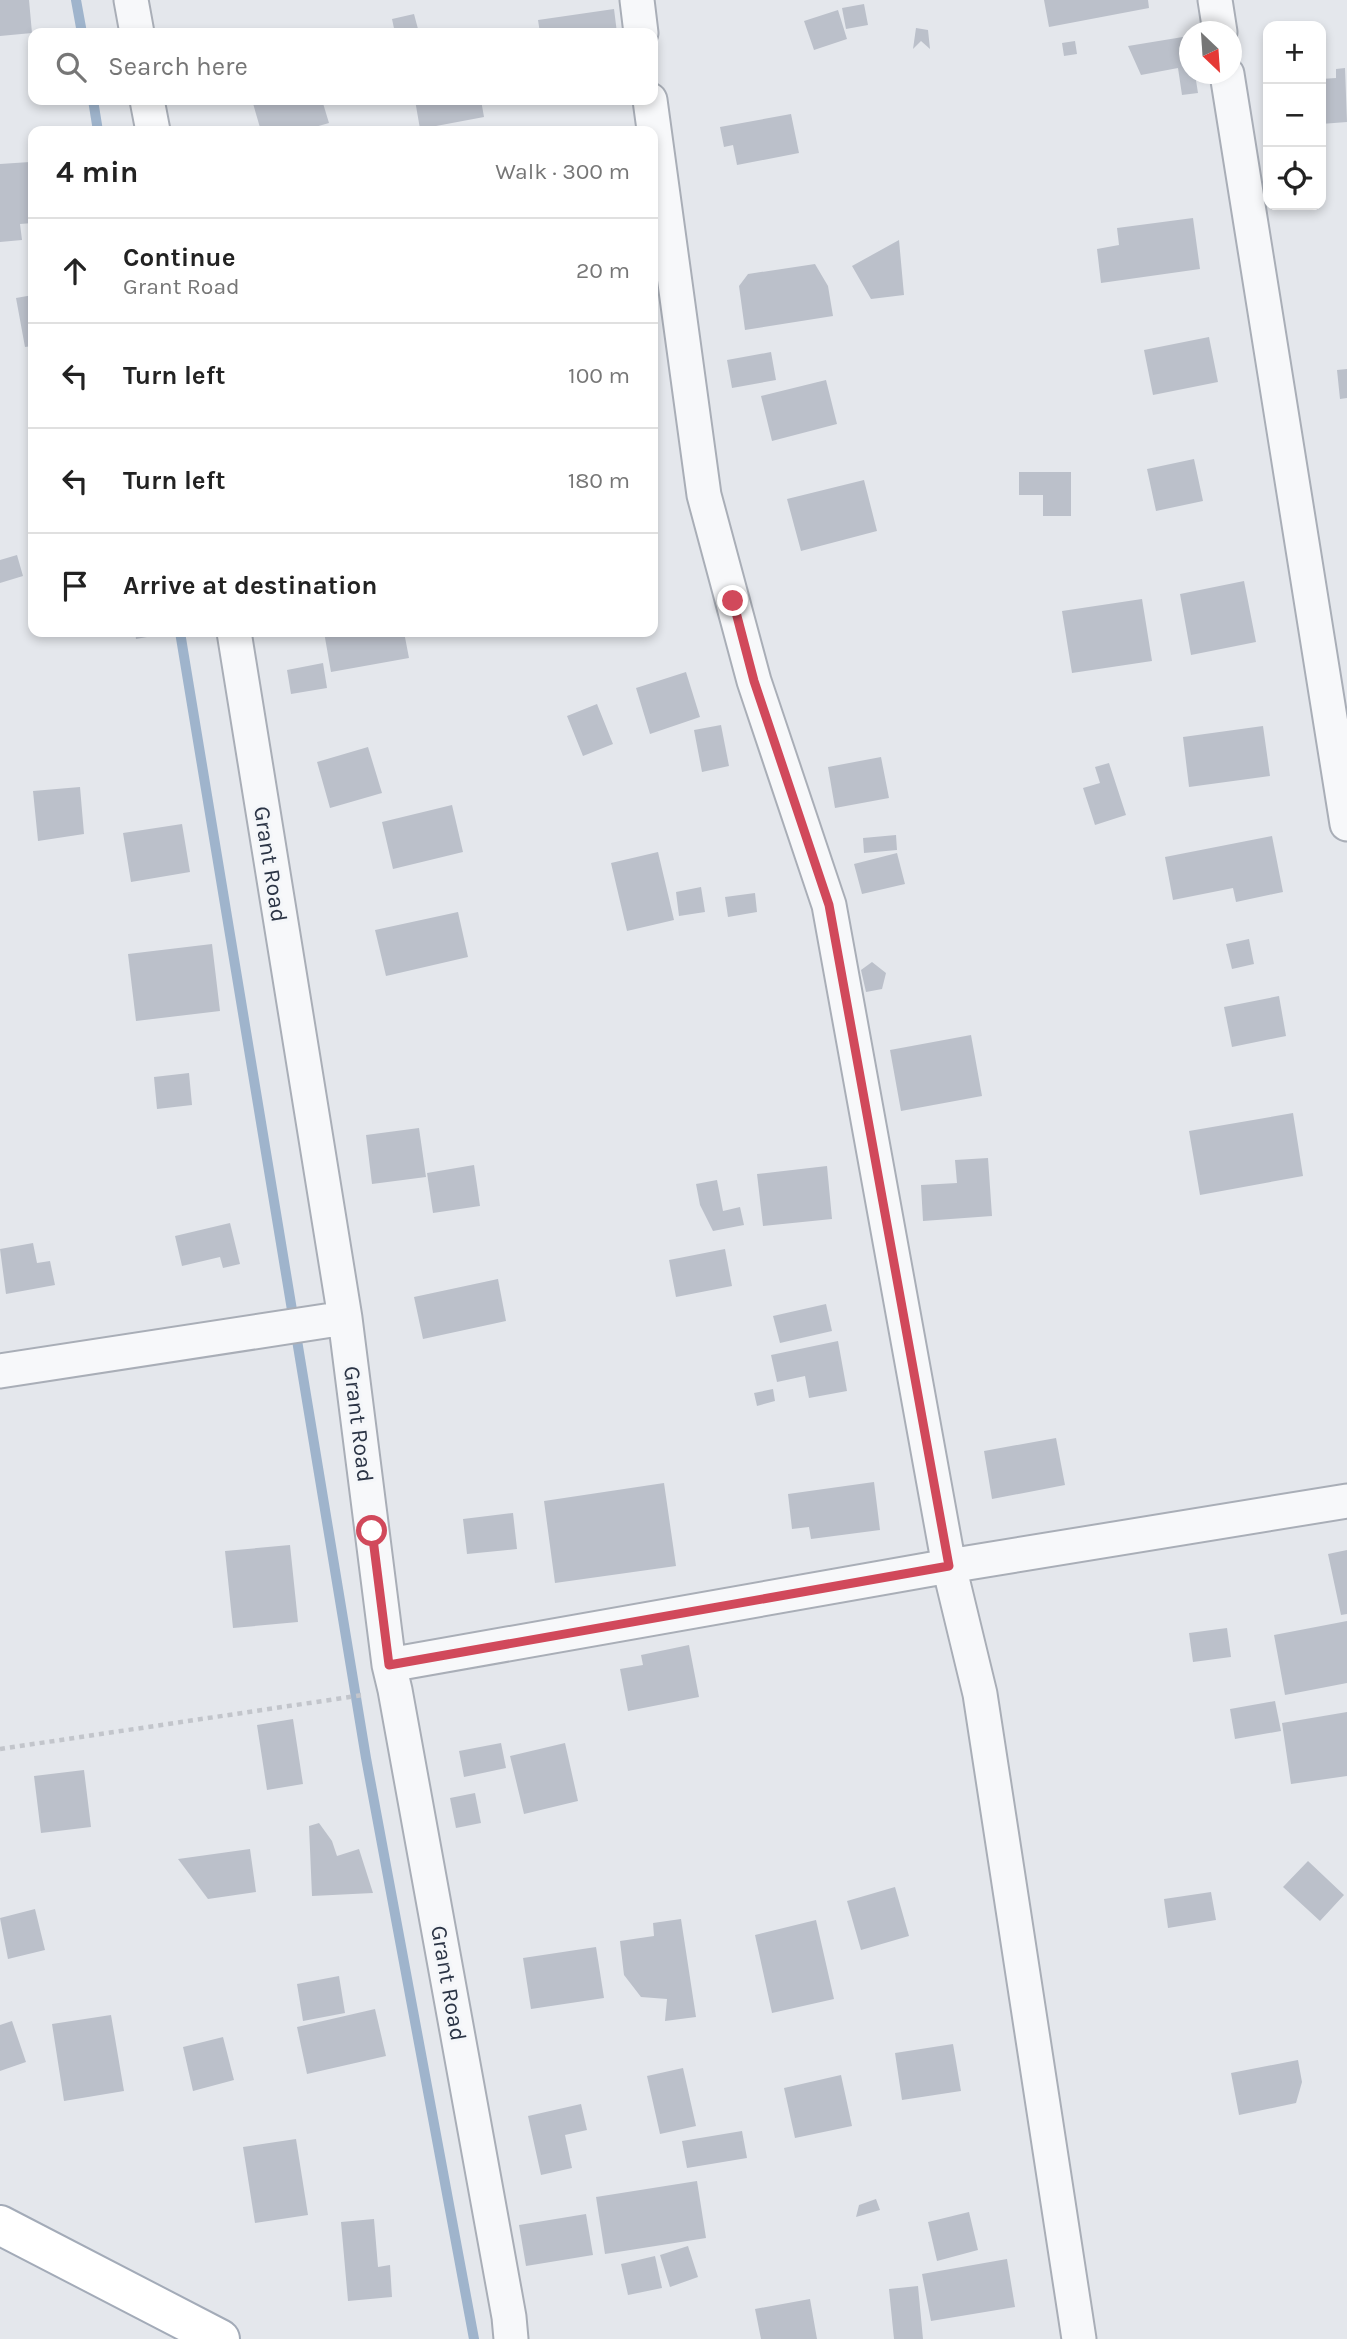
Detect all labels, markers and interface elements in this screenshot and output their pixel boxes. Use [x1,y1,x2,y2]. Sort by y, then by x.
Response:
north arrow [1179,21,1242,84]
map controls [1263,21,1326,210]
button: + [1263,21,1326,84]
search box [28,28,658,105]
icon: search [52,48,90,86]
text: Search here [108,51,248,82]
button: − [1263,84,1326,147]
button: locate [1263,147,1326,210]
text: 4 min [56,154,138,190]
text: Walk · 300 m [495,158,630,185]
text: Continue [123,242,235,273]
icon: ahead [56,252,94,290]
text: 20 m [576,257,630,284]
text: Grant Road [123,273,240,300]
icon: left [56,357,94,395]
text: Turn left [123,360,225,391]
text: 100 m [568,362,630,389]
icon: left [56,462,94,500]
text: Turn left [123,465,225,496]
text: 180 m [568,467,630,494]
icon: arrive [56,567,94,605]
text: Arrive at destination [123,570,377,601]
route end [717,585,748,616]
street label: Grant Road [248,804,293,924]
street label: Grant Road [338,1364,379,1484]
route start [356,1515,387,1546]
street label: Grant Road [425,1923,472,2043]

